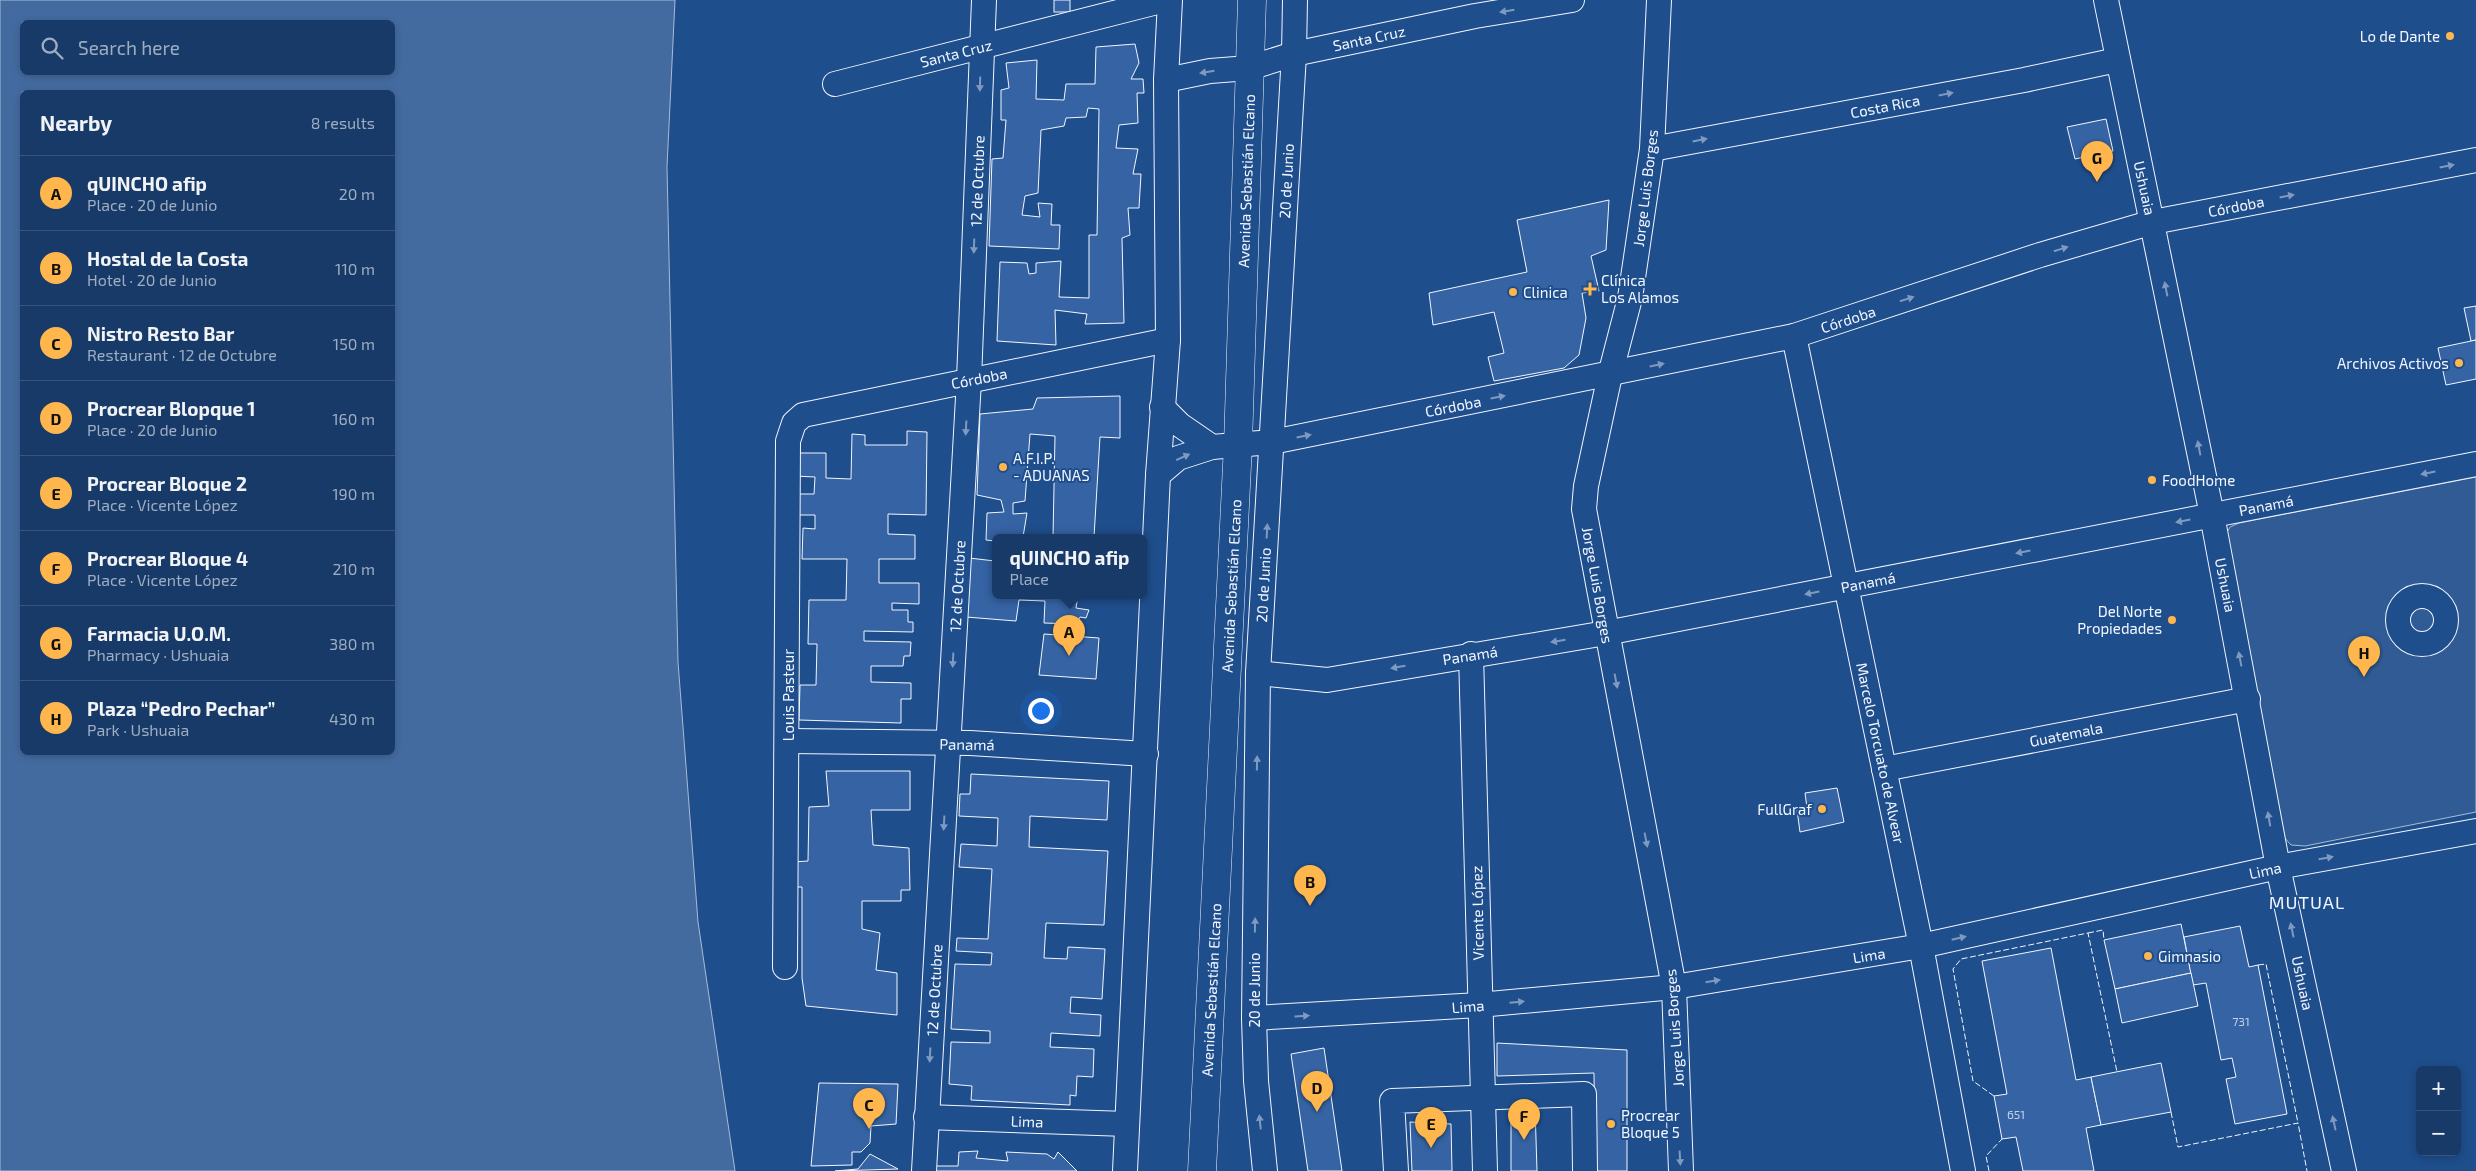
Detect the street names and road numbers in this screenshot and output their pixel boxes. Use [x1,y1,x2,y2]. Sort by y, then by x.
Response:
street label: Santa Cruz [1331,22,1407,54]
street label: Santa Cruz [918,35,994,71]
street label: Costa Rica [1849,90,1921,122]
street label: Avenida Sebastián Elcano [1234,94,1258,268]
street label: Jorge Luis Borges [1629,128,1661,248]
street label: 12 de Octubre [966,135,988,227]
street label: 20 de Junio [1275,143,1297,219]
street label: Ushuaia [2130,159,2160,217]
street label: Córdoba [2206,192,2266,220]
street label: Córdoba [1818,302,1878,336]
street label: Córdoba [949,364,1009,392]
street label: Córdoba [1423,392,1483,420]
street label: Panamá [2237,491,2295,519]
street label: Avenida Sebastián Elcano [1217,499,1245,673]
street label: Jorge Luis Borges [1579,525,1617,645]
street label: 12 de Octubre [946,540,968,632]
street label: 20 de Junio [1252,547,1274,623]
street label: Ushuaia [2212,556,2240,614]
street label: Panamá [1839,568,1897,596]
street label: Panamá [1441,642,1499,668]
street label: Louis Pasteur [779,649,797,741]
street label: Marcelo Torcuato de Alvear [1853,661,1909,845]
street label: Guatemala [2028,718,2104,750]
street label: Panamá [939,735,995,753]
street label: Lima [2247,858,2283,882]
street label: Vicente López [1467,866,1487,960]
street label: Avenida Sebastián Elcano [1197,903,1225,1077]
street label: 12 de Octubre [923,944,945,1036]
street label: Lima [1851,944,1887,966]
street label: 20 de Junio [1245,952,1263,1028]
street label: Ushuaia [2288,954,2318,1012]
street label: Jorge Luis Borges [1661,969,1687,1087]
street label: Lima [1451,996,1485,1016]
street label: Lima [1010,1111,1044,1131]

